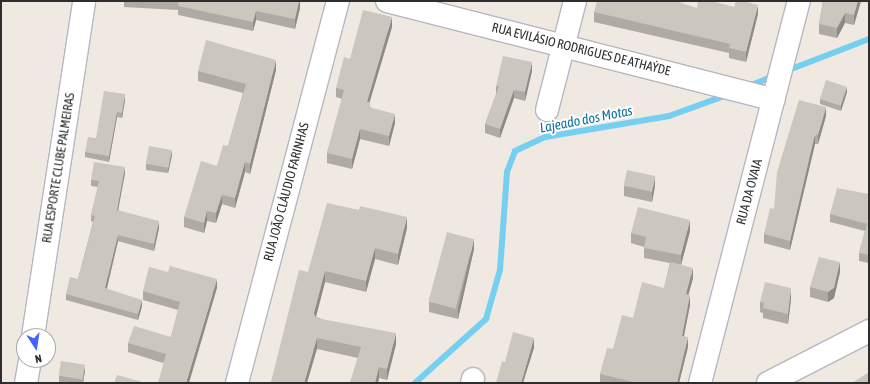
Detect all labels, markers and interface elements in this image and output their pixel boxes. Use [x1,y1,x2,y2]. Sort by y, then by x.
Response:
street label: RUA EVILÁSIO RODRIGUES DE ATHAÝDE [490,20,672,80]
street label: RUA ESPORTE CLUBE PALMEIRAS [39,92,79,244]
water label: Lajeado dos Motas [538,102,634,136]
street label: RUA JOÃO CLÁUDIO FARINHAS [261,121,313,263]
street label: RUA DA OVAIA [734,157,766,227]
north arrow [16,328,56,368]
text: N [34,352,43,365]

